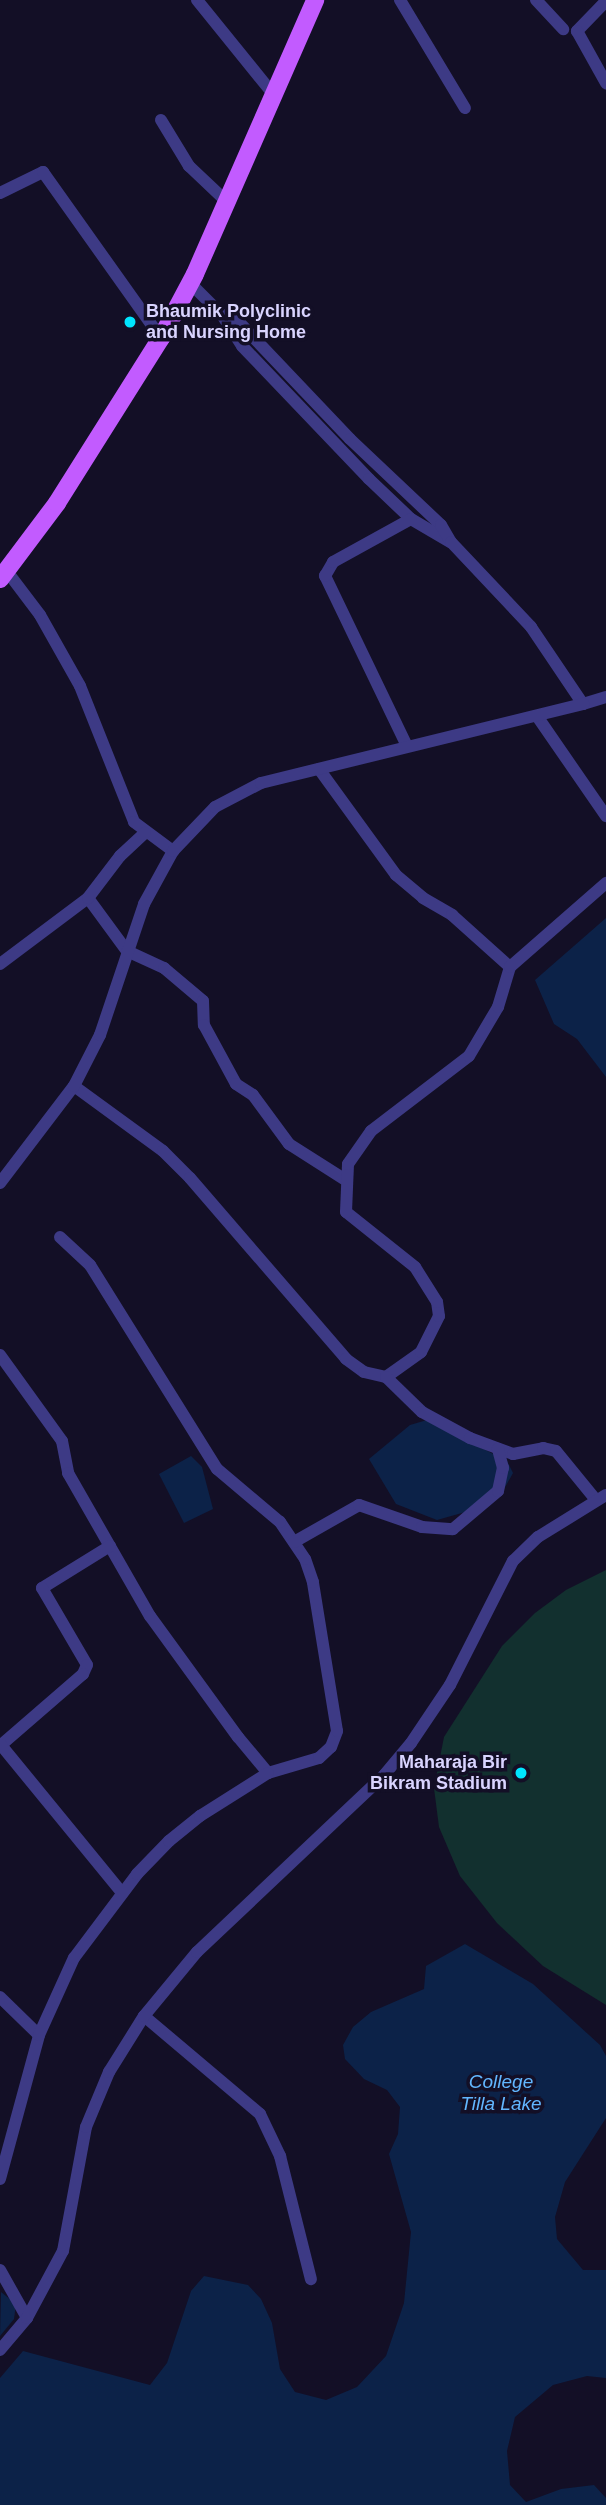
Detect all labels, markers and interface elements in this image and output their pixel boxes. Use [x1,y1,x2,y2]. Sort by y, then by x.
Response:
place label: Bhaumik Polyclinic and Nursing Home [146,301,311,344]
marker: Bhaumik Polyclinic and Nursing Home [120,312,140,332]
place label: Maharaja Bir Bikram Stadium [370,1752,507,1795]
marker: Maharaja Bir Bikram Stadium [513,1765,529,1781]
water label: College Tilla Lake [460,2071,542,2115]

